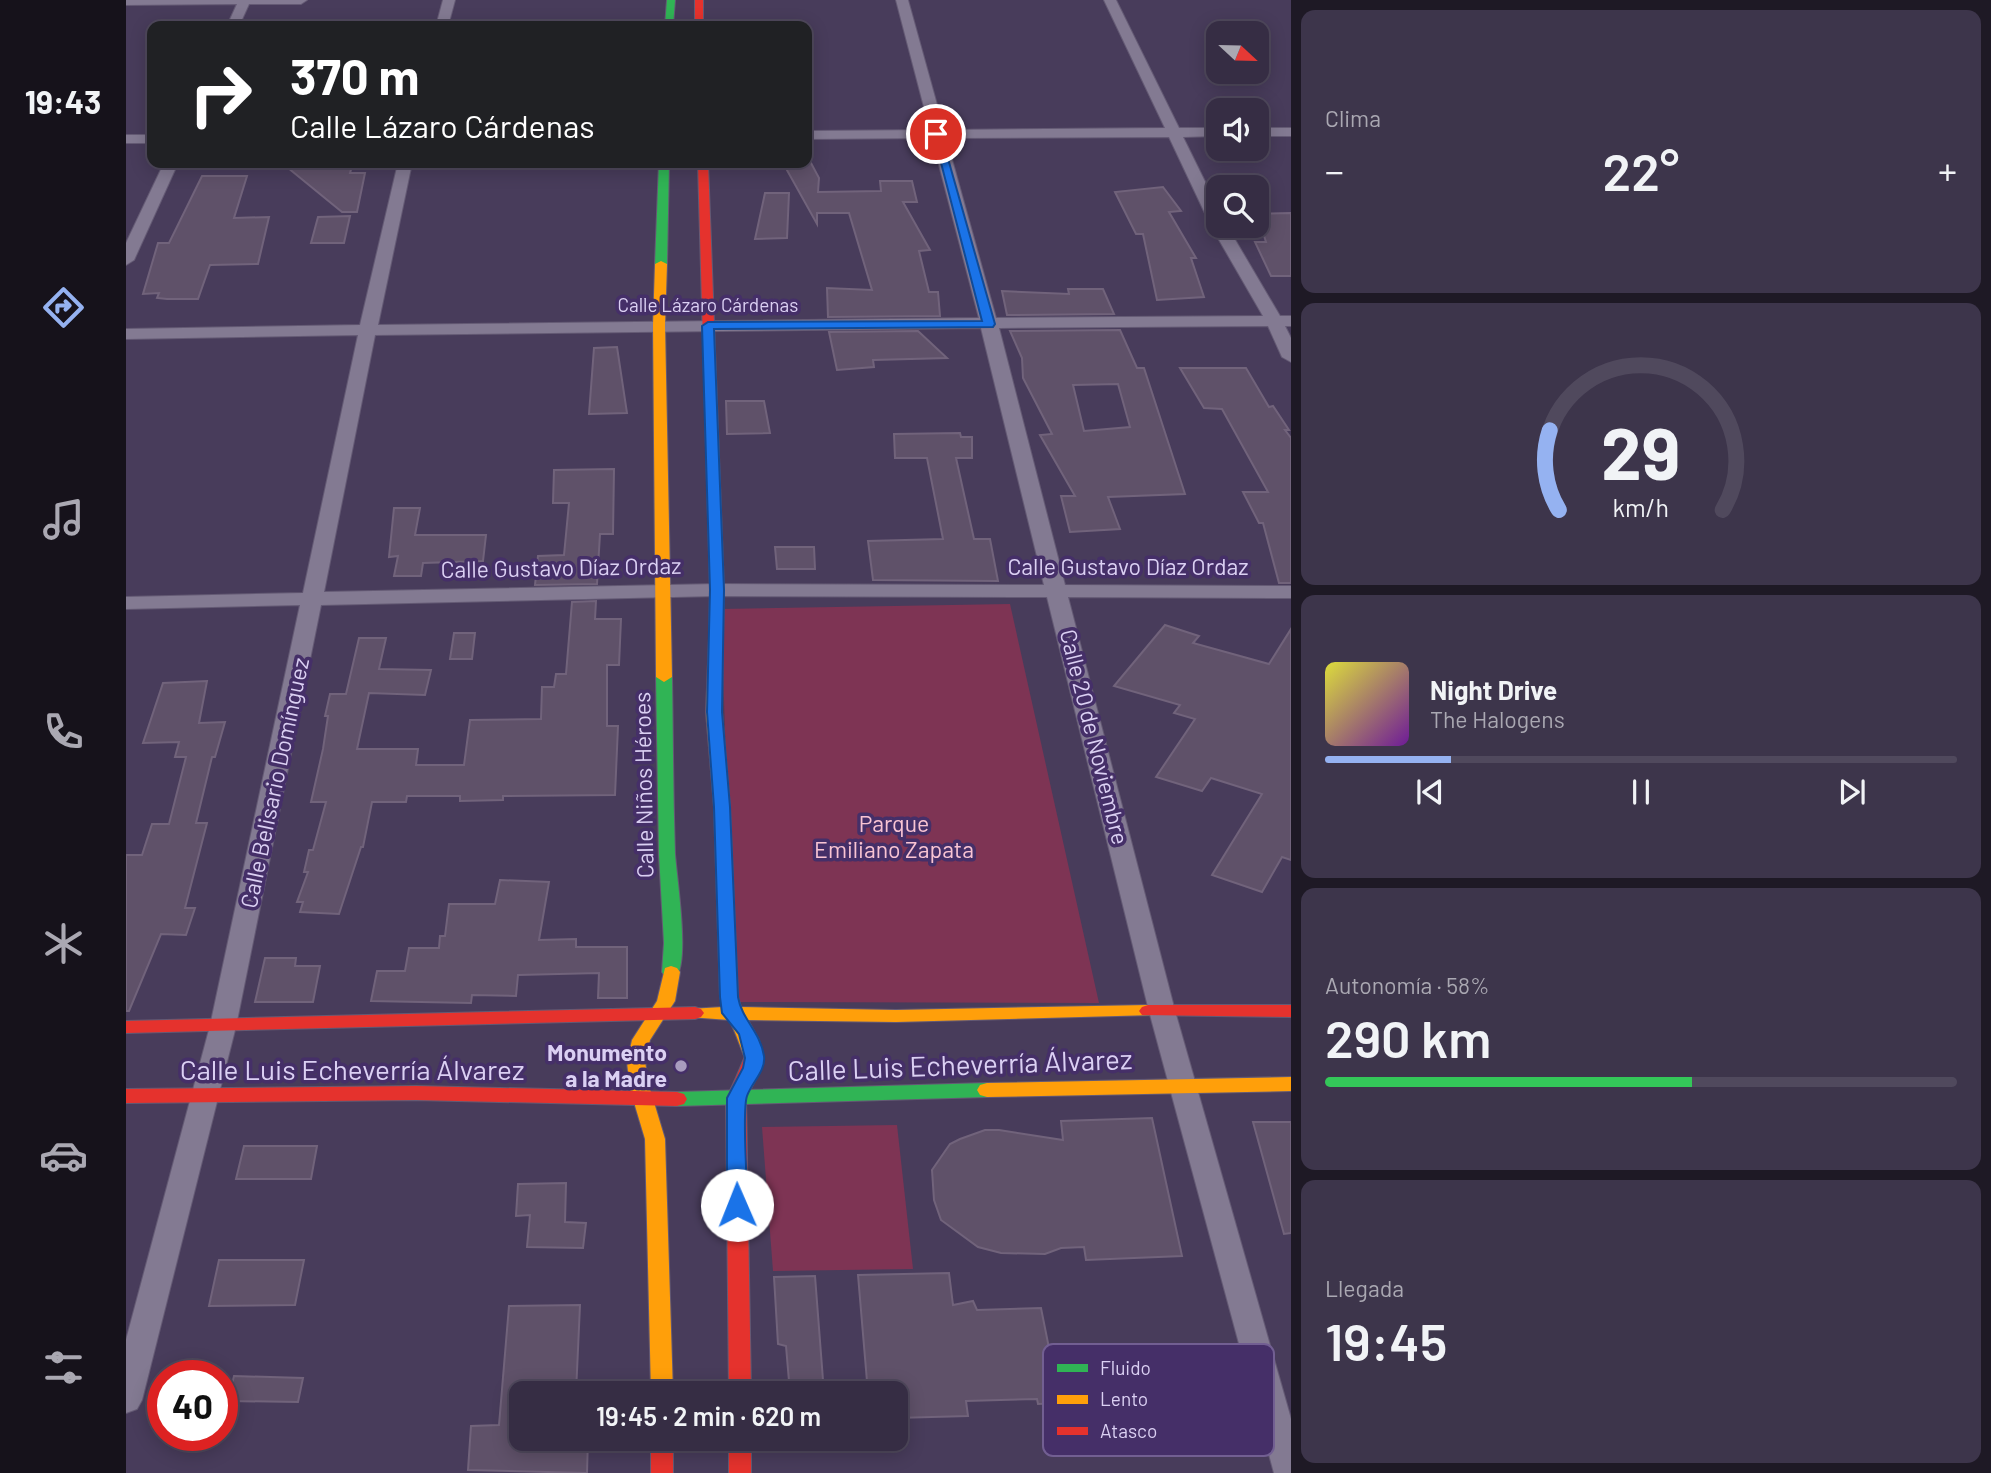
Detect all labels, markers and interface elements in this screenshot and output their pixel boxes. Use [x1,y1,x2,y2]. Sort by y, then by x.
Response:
north arrow [1206,21,1269,84]
map controls [1206,21,1269,238]
text: 370 m [290,46,419,105]
icon: right [175,49,266,140]
text: 19:43 [25,82,101,120]
button: sound [1206,98,1269,161]
pin [906,104,966,164]
text: Clima [1325,104,1381,132]
text: Calle Lázaro Cárdenas [290,106,595,144]
icon: arrive [917,115,955,153]
text: 22° [1603,139,1679,201]
text: − [1325,147,1344,193]
text: + [1938,147,1957,193]
button: search [1206,175,1269,238]
icon: directions [39,283,88,332]
street label: Calle Lázaro Cárdenas [618,293,798,316]
text: 29 [1601,407,1681,495]
text: km/h [1613,492,1669,522]
icon: music [39,495,88,544]
street label: Calle Gustavo Díaz Ordaz [440,551,682,583]
street label: Calle Gustavo Díaz Ordaz [1008,552,1248,580]
street label: Calle 20 de Noviembre [1055,626,1135,847]
street label: Calle Belisario Domínguez [234,655,314,911]
text: Night Drive [1430,674,1557,705]
street label: Calle Niños Héroes [627,692,659,878]
text: The Halogens [1430,705,1565,733]
icon: phone [39,707,88,756]
icon: previous [1411,773,1449,811]
icon: pause [1622,773,1660,811]
icon: next [1833,773,1871,811]
park label: Parque Emiliano Zapata [814,809,974,863]
icon: climate [39,919,88,968]
text: Autonomía · 58% [1325,971,1490,999]
text: 290 km [1325,1006,1491,1068]
place label: Monumento a la Madre [547,1038,667,1092]
street label: Calle Luis Echeverría Álvarez [787,1041,1133,1087]
street label: Calle Luis Echeverría Álvarez [180,1052,524,1086]
marker: Monumento a la Madre [673,1058,689,1074]
icon: car [39,1131,88,1180]
position arrow [700,1168,774,1242]
text: Llegada [1325,1274,1404,1302]
text: 19:45 [1325,1309,1447,1371]
icon: filters [39,1343,88,1392]
legend [1043,1344,1274,1456]
text: Fluido [1100,1356,1151,1379]
speed limit sign: 40 [147,1360,238,1451]
text: Lento [1100,1387,1148,1410]
text: 19:45 · 2 min · 620 m [596,1400,821,1431]
text: Atasco [1100,1419,1157,1442]

